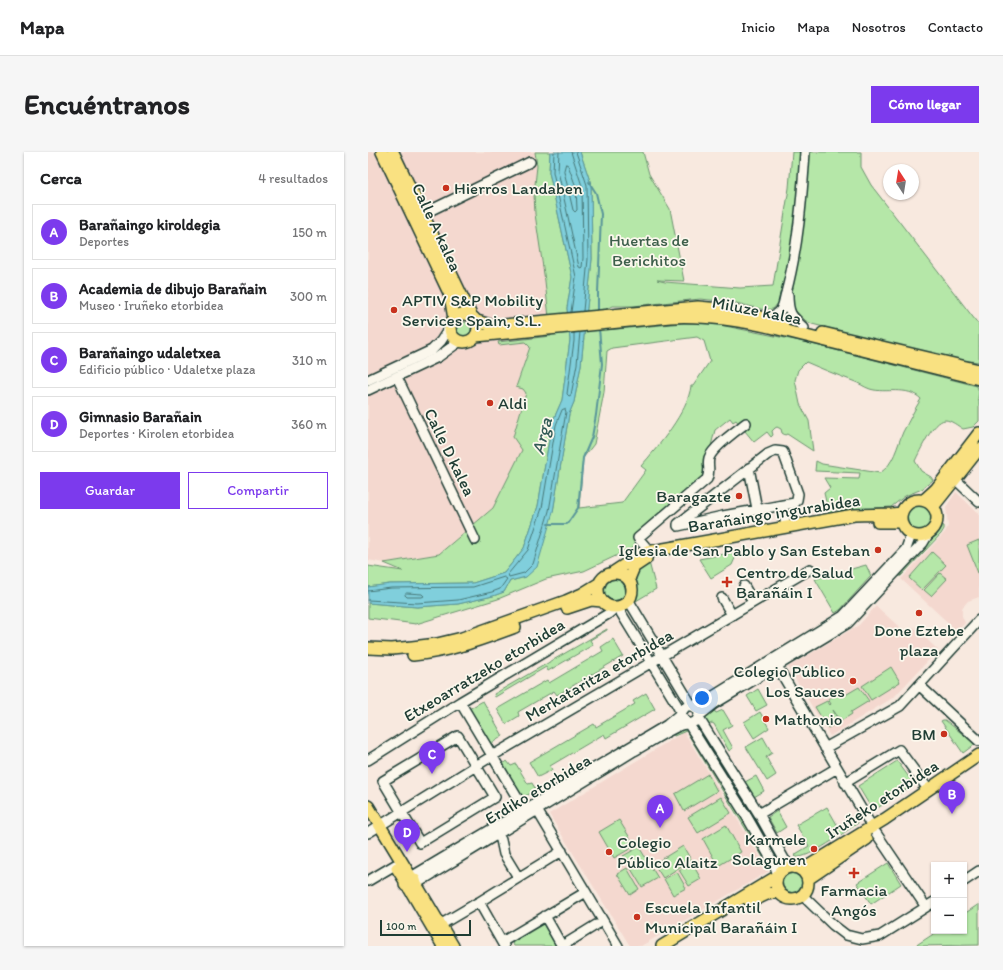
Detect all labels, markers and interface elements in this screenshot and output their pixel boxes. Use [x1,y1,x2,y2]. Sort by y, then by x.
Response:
text: Mapa [20,16,64,39]
text: Inicio [741,19,775,36]
text: Mapa [797,19,830,36]
text: Nosotros [852,19,906,36]
text: Contacto [928,19,983,36]
button: Cómo llegar [871,86,979,123]
text: Encuéntranos [24,87,190,121]
north arrow [883,164,919,200]
text: Cerca [40,168,82,188]
text: 4 resultados [258,171,328,186]
place label: Hierros Landaben [454,178,583,198]
street label: Calle A kalea [408,180,466,274]
marker: Hierros Landaben [441,183,451,193]
text: Barañaingo kiroldegia [79,216,220,234]
text: A [50,225,58,240]
text: 150 m [292,225,327,240]
park label: Huertas de Berichitos [609,230,689,270]
text: Deportes [79,234,129,249]
text: Academia de dibujo Barañain [79,280,267,298]
text: B [50,289,58,304]
text: 300 m [290,289,327,304]
place label: APTIV S&P Mobility Services Spain, S.L. [402,290,543,330]
street label: Miluze kalea [710,292,804,329]
text: Museo · Iruñeko etorbidea [79,298,223,313]
marker: APTIV S&P Mobility Services Spain, S.L. [389,305,399,315]
text: Barañaingo udaletxea [79,344,221,362]
text: C [50,353,58,368]
text: 310 m [292,353,327,368]
text: Edificio público · Udaletxe plaza [79,362,255,377]
place label: Aldi [498,393,527,413]
marker: Aldi [485,398,495,408]
street label: Calle D kalea [420,405,480,499]
text: Gimnasio Barañain [79,408,202,426]
water label: Arga [527,415,557,457]
text: D [50,417,58,432]
text: 360 m [291,417,327,432]
text: Deportes · Kirolen etorbidea [79,426,234,441]
button: Guardar [40,472,180,509]
button: Compartir [188,472,328,509]
place label: Baragazte [656,486,731,506]
street label: Barañaingo ingurabidea [687,490,861,536]
marker: Baragazte [734,491,744,501]
place label: Iglesia de San Pablo y San Esteban [619,540,870,560]
marker: Iglesia de San Pablo y San Esteban [873,545,883,555]
place label: Centro de Salud Barañáin I [736,562,854,602]
marker: Centro de Salud Barañáin I [721,576,733,588]
marker: Done Eztebe plaza [914,608,924,618]
street label: Etxeoarratzeko etorbidea [400,614,568,726]
place label: Done Eztebe plaza [874,620,964,660]
street label: Merkataritza etorbidea [522,624,677,726]
place label: Colegio Público Los Sauces [733,661,845,701]
marker: Colegio Público Los Sauces [848,676,858,686]
your location [692,688,712,708]
place label: Mathonio [774,709,843,729]
marker: Mathonio [761,714,771,724]
place label: BM [911,724,936,744]
marker: BM [939,729,949,739]
pin: C [419,741,445,774]
street label: Erdiko etorbidea [481,749,595,829]
street label: Iruñeko etorbidea [822,755,942,843]
pin: B [939,781,965,814]
pin: A [647,795,673,828]
pin: D [394,819,420,852]
place label: Karmele Solaguren [732,829,806,869]
place label: Colegio Público Alaitz [617,832,718,872]
marker: Karmele Solaguren [809,844,819,854]
marker: Colegio Público Alaitz [604,847,614,857]
map controls [931,862,967,934]
button: + [931,862,967,898]
marker: Farmacia Angós [849,868,859,878]
place label: Farmacia Angós [821,880,888,920]
place label: Escuela Infantil Municipal Barañáin I [645,897,797,937]
button: − [931,898,967,934]
marker: Escuela Infantil Municipal Barañáin I [632,912,642,922]
scale bar [380,918,471,937]
text: 100 m [386,920,416,933]

